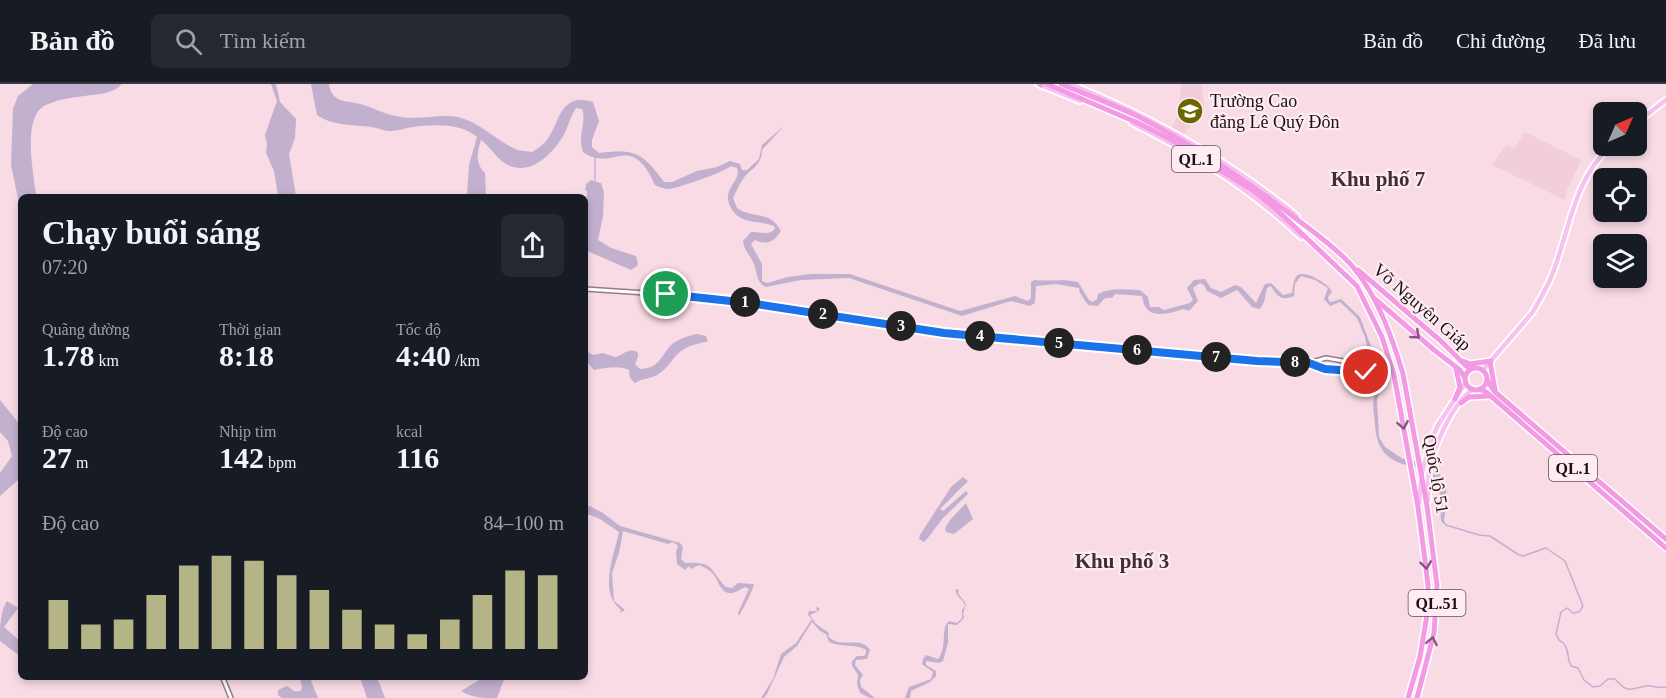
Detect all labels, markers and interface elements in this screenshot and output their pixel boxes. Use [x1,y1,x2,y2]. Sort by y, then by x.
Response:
search box [151,14,571,68]
text: Bản đồ [30,25,115,56]
icon: search [172,25,205,58]
text: Tìm kiếm [220,28,306,53]
text: Bản đồ [1363,29,1423,53]
text: Chỉ đường [1456,29,1546,53]
text: Đã lưu [1579,29,1636,53]
place label: Trường Cao đẳng Lê Quý Đôn [1210,91,1339,132]
school or university icon: Trường Cao đẳng Lê Quý Đôn [1175,96,1205,126]
north arrow [1593,102,1647,156]
map controls [1593,102,1647,288]
road number: QL.1 [1172,146,1220,172]
district label: Khu phố 7 [1331,167,1425,191]
button: locate [1593,168,1647,222]
button: share [501,214,564,277]
text: Chạy buổi sáng [42,215,260,251]
button: layers [1593,234,1647,288]
text: 07:20 [42,256,88,278]
street label: Võ Nguyên Giáp [1369,259,1475,355]
pin [640,268,691,319]
icon: arrive [649,277,682,310]
pin: 1 [730,287,760,317]
text: 1 [741,293,749,310]
pin: 2 [808,299,838,329]
text: 2 [819,305,827,322]
pin: 3 [886,311,916,341]
text: 3 [897,317,905,334]
text: Quãng đường [42,321,130,338]
text: Thời gian [219,321,281,338]
text: Tốc độ [396,321,441,338]
pin: 4 [965,321,995,351]
text: 4 [976,327,984,344]
pin: 5 [1044,328,1074,358]
one-way arrow [1409,328,1420,339]
text: 5 [1055,334,1063,351]
pin: 6 [1122,335,1152,365]
text: 1.78 [42,339,95,372]
text: 8:18 [219,339,274,372]
text: 4:40 [396,339,451,372]
text: 6 [1133,341,1141,358]
pin: 7 [1201,342,1231,372]
pin [1340,346,1391,397]
pin: 8 [1280,347,1310,377]
text: 7 [1212,348,1220,365]
text: km [95,352,119,369]
text: /km [451,352,480,369]
text: 8 [1291,353,1299,370]
icon: check [1349,355,1382,388]
one-way arrow [1396,420,1409,430]
text: Độ cao [42,423,88,440]
text: Nhịp tim [219,423,276,440]
text: kcal [396,423,423,440]
street label: Quốc lộ 51 [1419,433,1453,515]
text: 27 [42,441,72,474]
text: 142 [219,441,264,474]
text: 116 [396,441,439,474]
text: m [72,454,88,471]
text: bpm [264,454,296,471]
road number: QL.1 [1549,455,1597,481]
text: Độ cao [42,512,99,534]
text: 84–100 m [483,512,564,534]
district label: Khu phố 3 [1075,549,1169,573]
one-way arrow [1419,560,1432,569]
road number: QL.51 [1408,590,1466,616]
one-way arrow [1425,637,1438,647]

